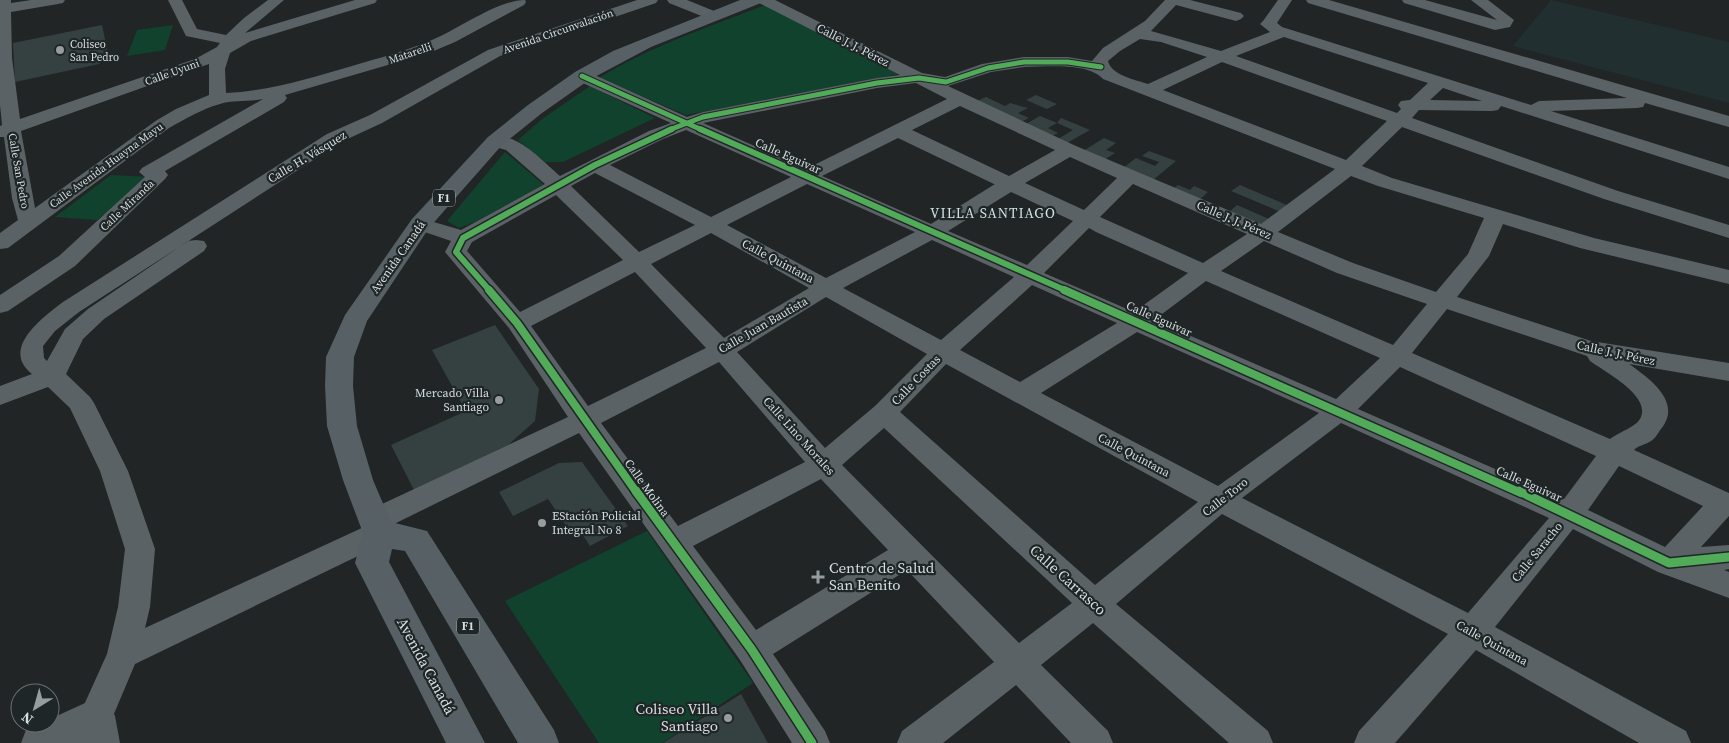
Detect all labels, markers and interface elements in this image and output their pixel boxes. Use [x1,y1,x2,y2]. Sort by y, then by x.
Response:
street label: Avenida Circunvalación [501,5,616,57]
street label: Calle J. J. Pérez [814,20,893,70]
place label: Coliseo San Pedro [70,37,119,65]
street label: Matarelli [387,39,434,68]
marker: Coliseo San Pedro [54,44,66,56]
street label: Calle Uyuni [143,56,201,89]
street label: Calle Avenida Huayna Mayu [46,119,167,212]
street label: Calle H. Vásquez [265,127,350,187]
street label: Calle San Pedro [4,132,33,210]
street label: Calle Eguivar [753,134,823,178]
street label: Calle Miranda [97,176,158,234]
road number: F1 [433,190,455,207]
street label: Calle J. J. Pérez [1194,197,1274,243]
district label: VILLA SANTIAGO [930,203,1056,223]
street label: Avenida Canadá [367,217,430,297]
street label: Calle Quintana [739,235,818,287]
street label: Calle Juan Bautista [716,293,811,357]
street label: Calle Eguivar [1124,297,1194,341]
street label: Calle J. J. Pérez [1575,337,1657,369]
street label: Calle Costas [888,351,944,409]
place label: Mercado Villa Santiago [415,385,490,415]
street label: Calle Lino Morales [760,393,838,479]
marker: Mercado Villa Santiago [493,394,505,406]
street label: Calle Quintana [1095,429,1174,481]
street label: Calle Molina [621,456,674,521]
street label: Calle Eguivar [1494,462,1564,506]
street label: Calle Toro [1199,474,1252,520]
place label: EStación Policial Integral No 8 [552,508,641,538]
marker: EStación Policial Integral No 8 [536,517,548,529]
street label: Calle Saracho [1508,518,1566,585]
street label: Calle Carrasco [1025,540,1111,620]
place label: Centro de Salud San Benito [829,557,935,595]
marker: Centro de Salud San Benito [811,570,825,584]
street label: Avenida Canadá [392,614,461,718]
street label: Calle Quintana [1453,617,1531,670]
road number: F1 [457,618,479,634]
north arrow [10,683,60,733]
place label: Coliseo Villa Santiago [636,698,718,736]
text: N [17,707,37,729]
marker: Coliseo Villa Santiago [722,712,734,724]

